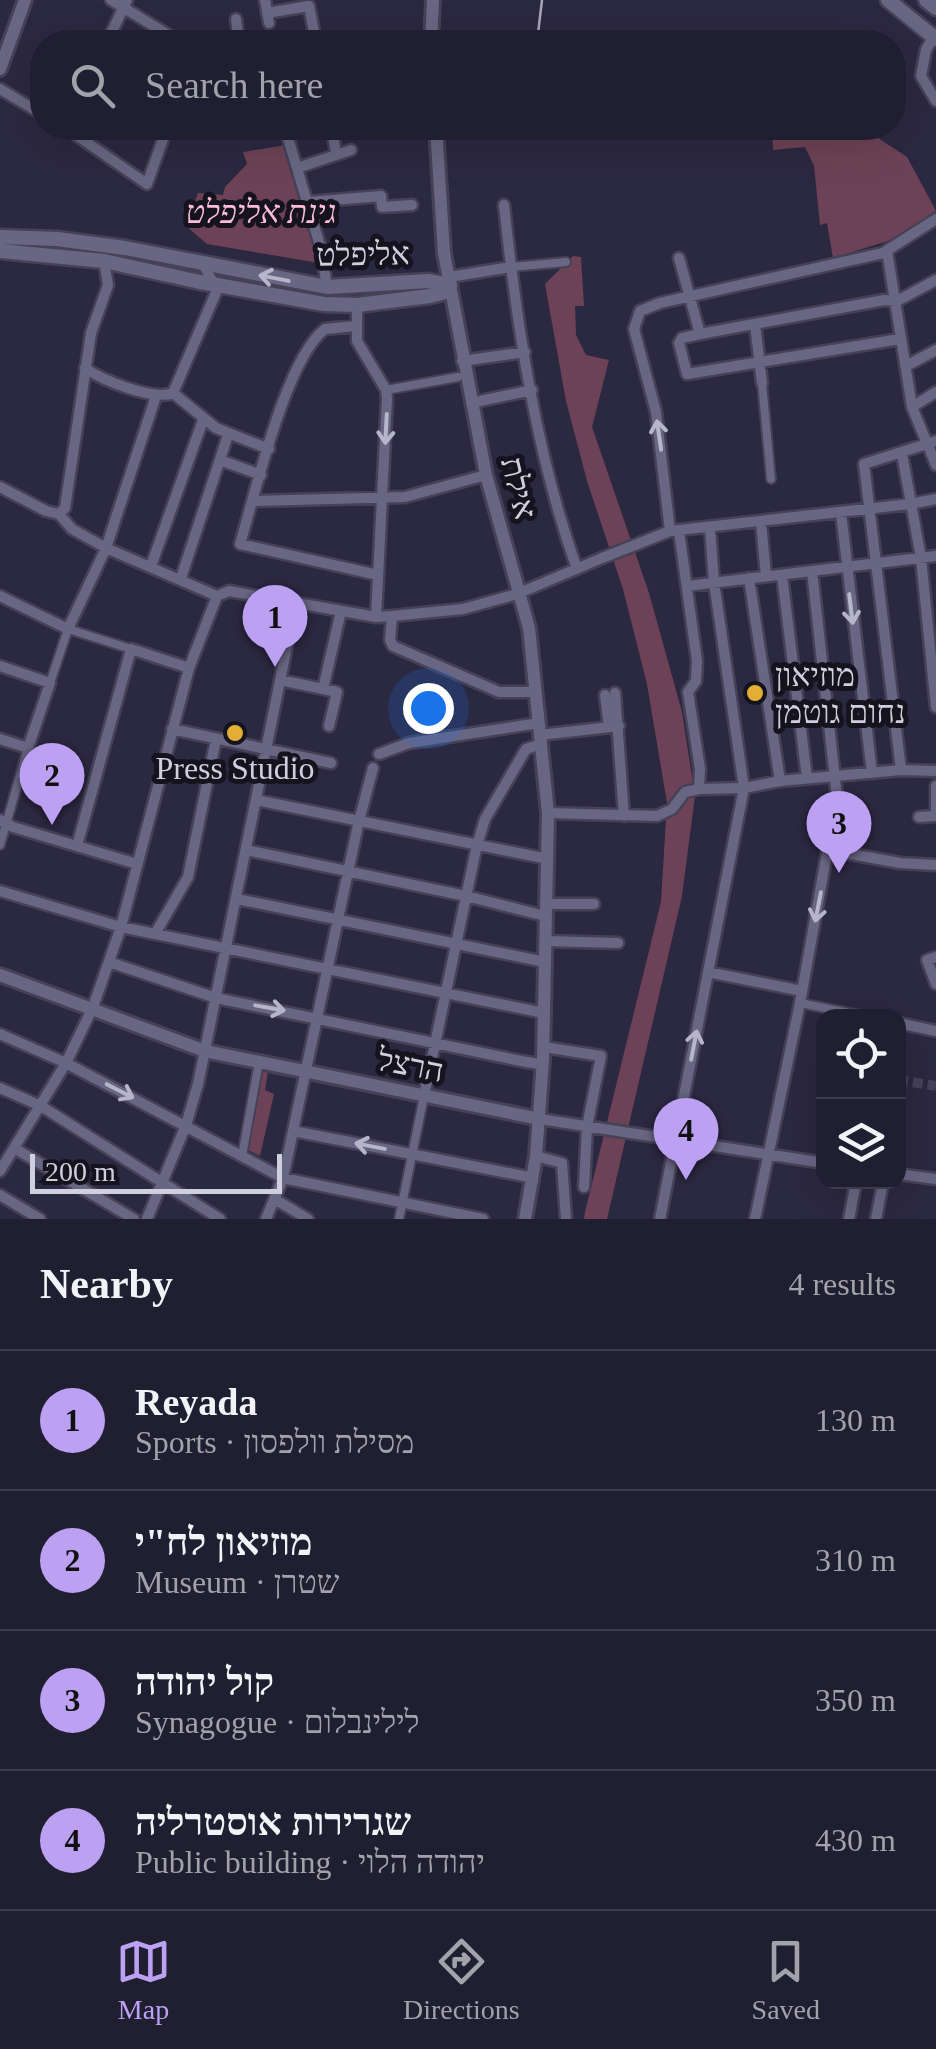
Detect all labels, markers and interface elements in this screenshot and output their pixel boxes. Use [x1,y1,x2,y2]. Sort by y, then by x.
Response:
search box [30,30,906,140]
icon: search [65,58,120,113]
text: Search here [145,64,323,106]
park label: גינת אליפלט [186,194,336,230]
street label: אליפלט [316,235,410,273]
one-way arrow [258,268,291,287]
one-way arrow [376,412,395,444]
one-way arrow [649,419,667,451]
street label: אילת [494,454,544,522]
pin: 1 [242,584,308,667]
one-way arrow [842,593,861,625]
place label: מוזיאון נחום גוטמן [775,657,906,730]
marker: מוזיאון נחום גוטמן [744,682,766,704]
your location [403,683,454,734]
marker: Press Studio [224,722,246,744]
pin: 2 [20,742,84,825]
place label: Press Studio [155,750,315,786]
pin: 3 [806,790,872,873]
one-way arrow [808,890,827,922]
one-way arrow [253,999,286,1018]
map controls [816,1009,906,1189]
button: locate [816,1009,906,1099]
one-way arrow [685,1029,704,1062]
street label: הרצל [374,1041,447,1089]
one-way arrow [104,1082,134,1101]
pin: 4 [654,1098,718,1180]
button: layers [816,1099,906,1189]
one-way arrow [355,1135,387,1154]
scale bar [30,1149,282,1194]
text: 200 m [45,1156,116,1187]
text: Nearby [40,1261,173,1307]
text: 4 results [788,1266,896,1302]
text: Reyada [135,1381,257,1423]
text: 1 [65,1402,81,1438]
text: 130 m [815,1402,896,1438]
text: Sports · מסילת וולפסון [135,1424,414,1460]
text: מוזיאון לח"י [135,1521,312,1563]
text: 2 [65,1542,81,1578]
text: 310 m [815,1542,896,1578]
text: Museum · שטרן [135,1564,340,1600]
text: קול יהודה [135,1661,274,1703]
text: 3 [65,1682,81,1718]
text: 350 m [815,1682,896,1718]
text: Synagogue · לילינבלום [135,1704,420,1740]
text: שגרירות אוסטרליה [135,1801,411,1843]
text: 4 [65,1822,81,1858]
text: 430 m [815,1822,896,1858]
text: Public building · יהודה הלוי [135,1844,485,1880]
tab: Map [116,1934,171,2026]
tab: Directions [403,1934,520,2026]
tab: Saved [752,1934,820,2026]

